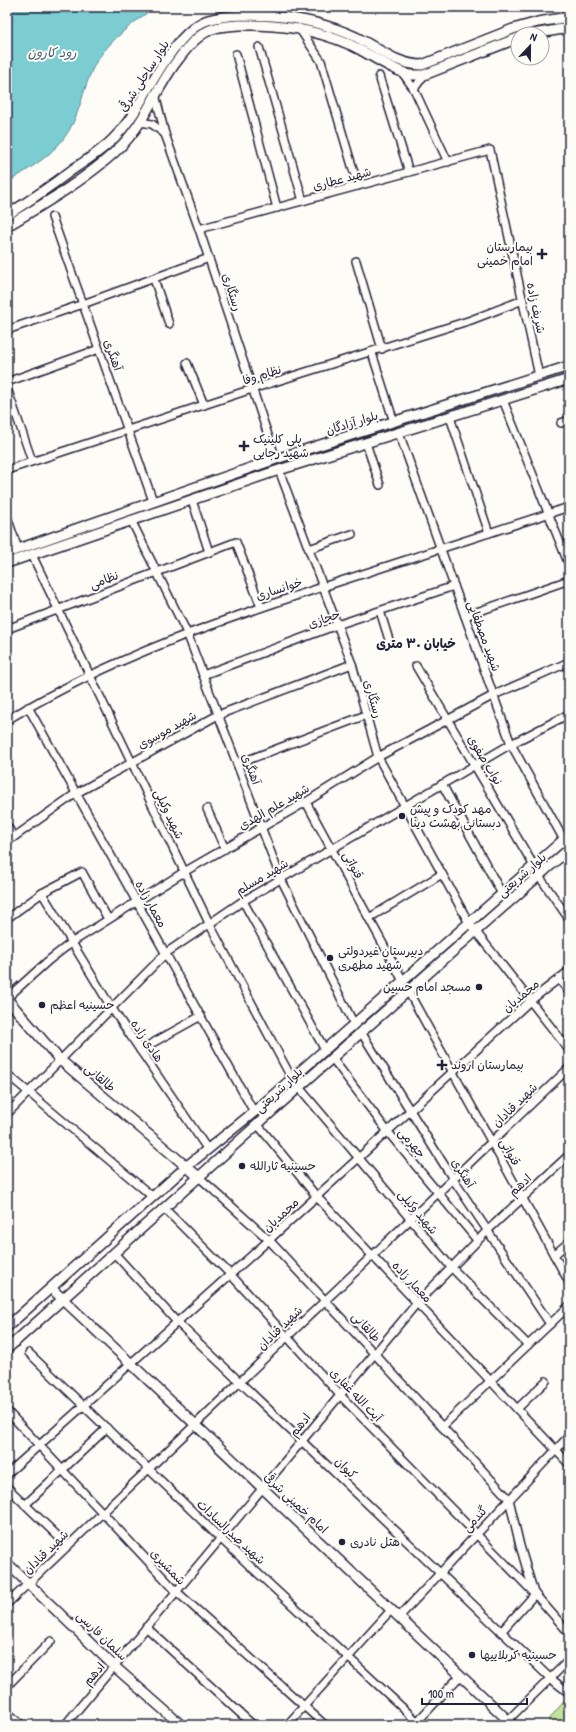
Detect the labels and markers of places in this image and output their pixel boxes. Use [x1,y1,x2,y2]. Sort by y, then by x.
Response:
place label: بیمارستان امام خمینی [477,238,533,270]
marker: بیمارستان امام خمینی [536,248,548,260]
place label: پلی کلینیک شهید رجایی [253,430,309,461]
marker: پلی کلینیک شهید رجایی [238,440,250,452]
place label: مهد کودک و پیش دبستانی بهشت دینا [410,800,501,831]
marker: مهد کودک و پیش دبستانی بهشت دینا [397,811,407,821]
place label: دبیرستان غیردولتی شهید مطهری [338,942,423,973]
marker: دبیرستان غیردولتی شهید مطهری [325,953,335,963]
place label: مسجد امام حسین [383,978,471,996]
marker: مسجد امام حسین [474,982,484,992]
place label: حسینیه اعظم [50,996,114,1014]
marker: حسینیه اعظم [37,1000,47,1010]
place label: بیمارستان اروند [451,1056,524,1073]
marker: بیمارستان اروند [436,1059,448,1071]
place label: حسینیه ثارالله [250,1157,316,1174]
marker: حسینیه ثارالله [237,1161,247,1171]
place label: هتل نادری [350,1533,400,1550]
marker: هتل نادری [337,1537,347,1547]
place label: حسینیه کربلاییها [480,1646,557,1663]
marker: حسینیه کربلاییها [467,1650,477,1660]

